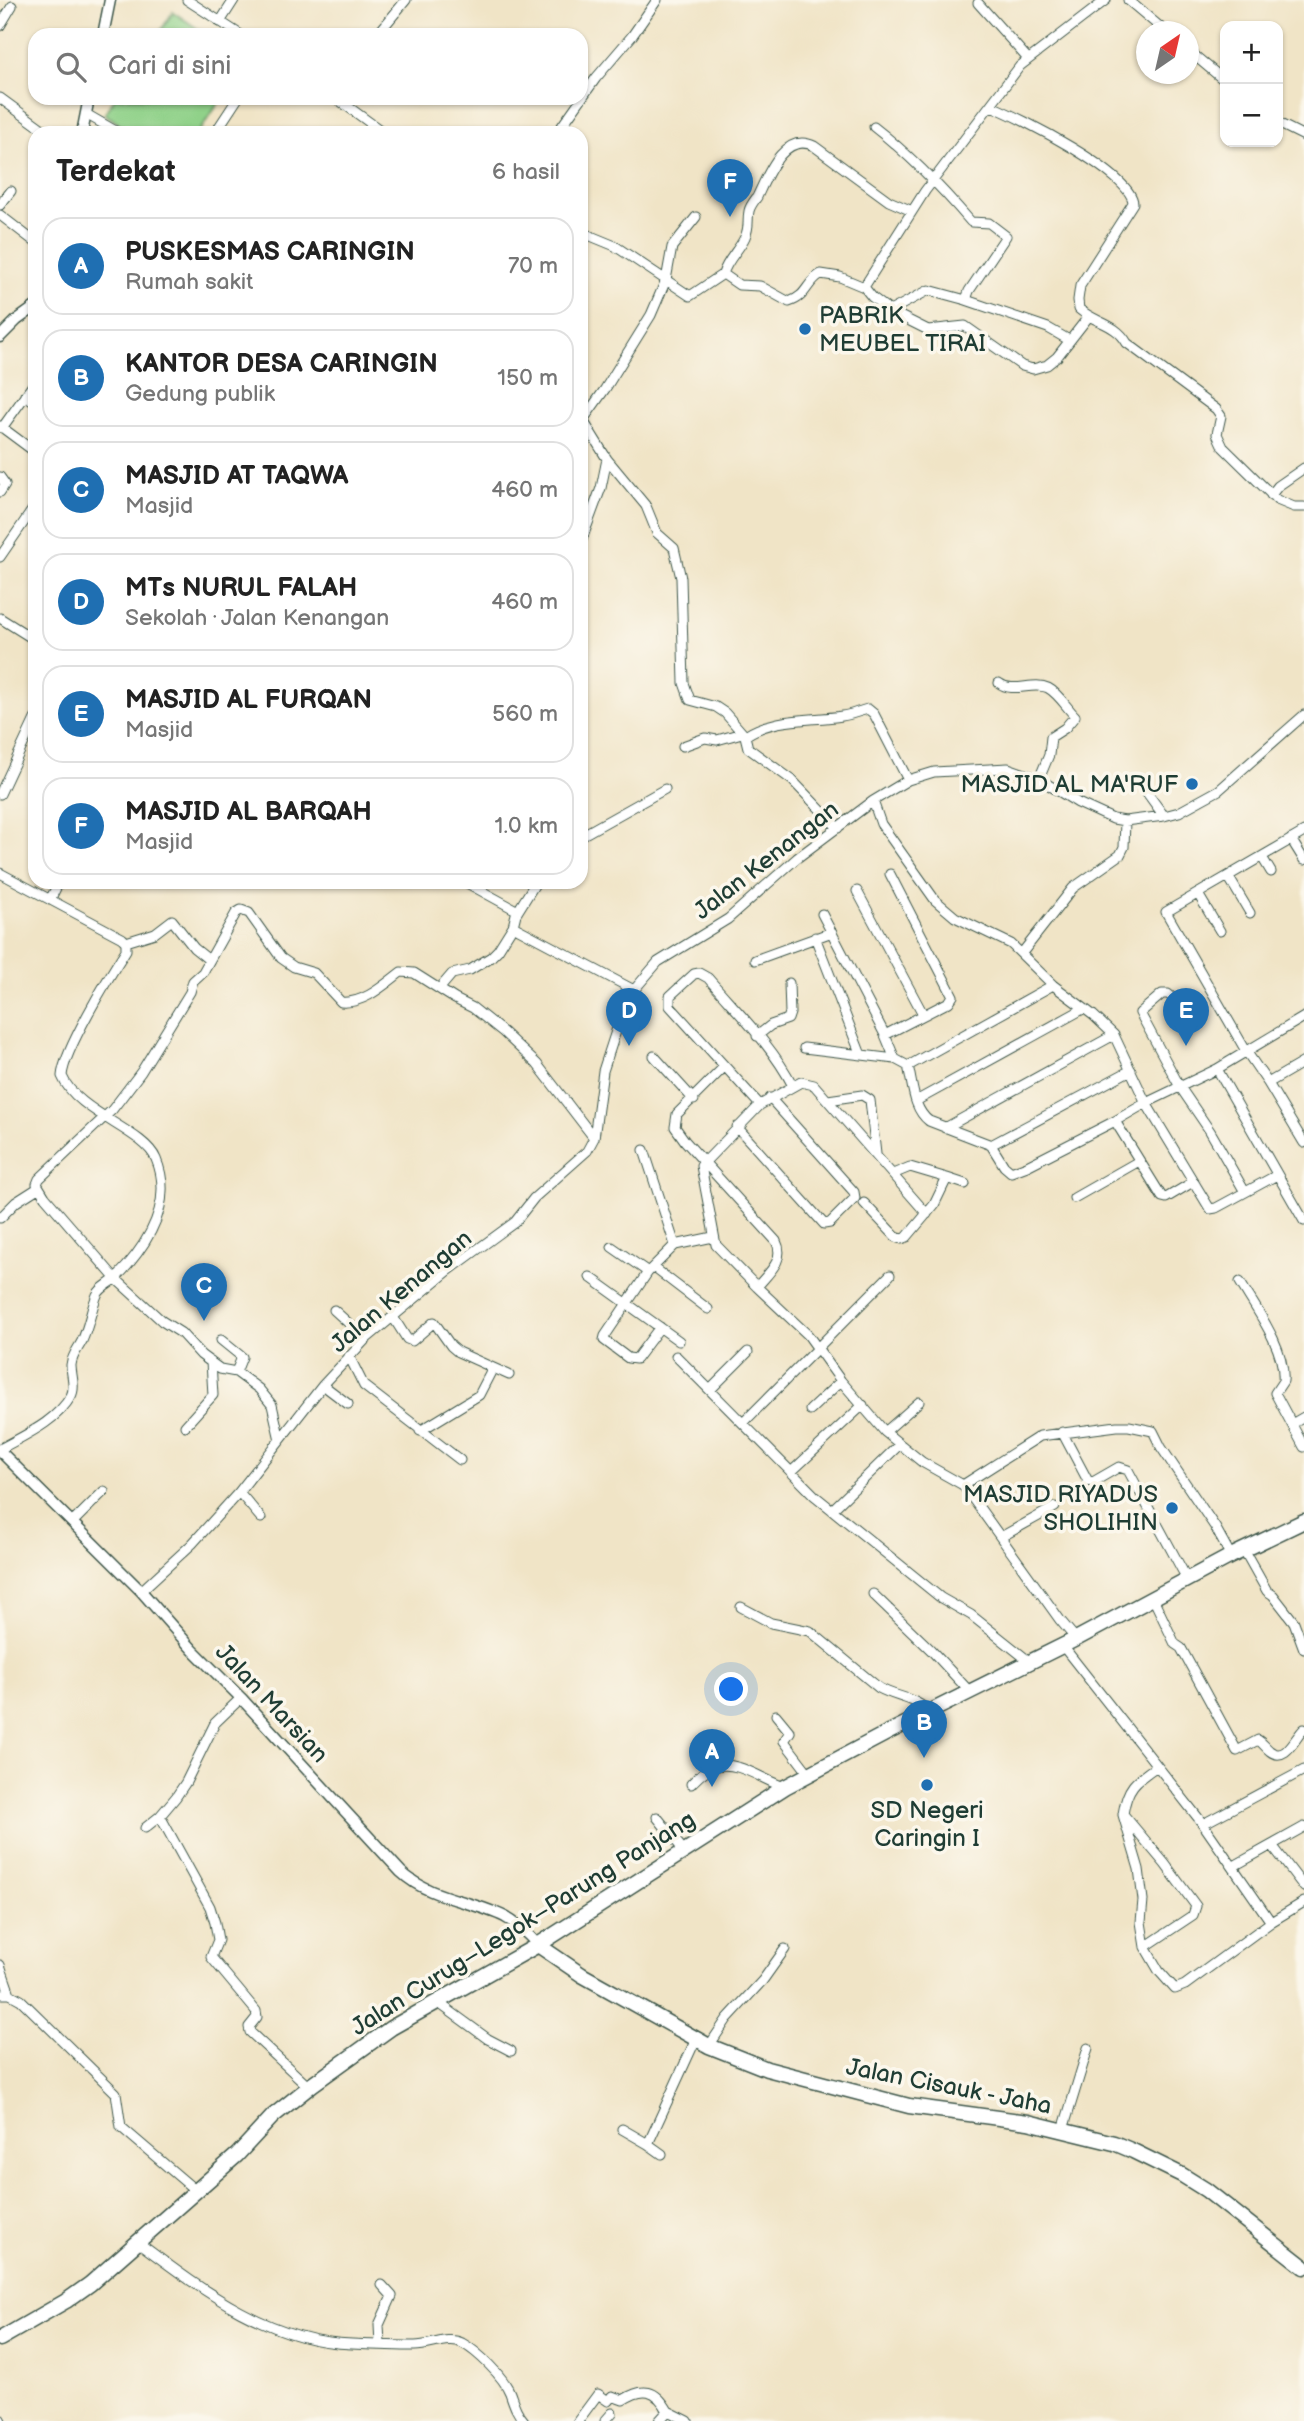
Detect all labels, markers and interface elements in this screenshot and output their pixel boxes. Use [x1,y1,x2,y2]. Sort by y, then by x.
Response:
north arrow [1136,21,1199,84]
map controls [1220,21,1283,147]
button: + [1220,21,1283,84]
search box [28,28,588,105]
icon: search [52,48,90,86]
text: Cari di sini [108,51,231,82]
button: − [1220,84,1283,147]
text: Terdekat [56,154,175,190]
text: 6 hasil [492,158,560,186]
pin: F [707,159,753,217]
text: PUSKESMAS CARINGIN [125,237,415,268]
text: A [74,252,88,280]
text: 70 m [508,252,558,280]
text: Rumah sakit [125,268,253,296]
place label: PABRIK MEUBEL TIRAI [819,301,986,358]
marker: PABRIK MEUBEL TIRAI [797,321,813,337]
text: KANTOR DESA CARINGIN [125,349,438,380]
text: B [73,364,89,392]
text: 150 m [497,364,558,392]
text: Gedung publik [125,380,275,408]
text: MASJID AT TAQWA [125,461,348,492]
text: C [73,476,89,504]
text: 460 m [491,476,558,504]
text: Masjid [125,492,193,520]
text: MTs NURUL FALAH [125,573,357,604]
text: D [73,588,89,616]
text: 460 m [491,588,558,616]
text: Sekolah · Jalan Kenangan [125,604,389,632]
text: MASJID AL FURQAN [125,685,372,716]
text: E [74,700,88,728]
text: 560 m [492,700,558,728]
text: Masjid [125,716,193,744]
place label: MASJID AL MA'RUF [961,770,1179,799]
marker: MASJID AL MA'RUF [1184,776,1200,792]
street label: Jalan Kenangan [688,795,844,926]
text: MASJID AL BARQAH [125,797,372,828]
text: F [74,812,88,840]
text: 1.0 km [495,812,558,840]
text: Masjid [125,828,193,856]
pin: D [606,988,652,1046]
pin: E [1163,988,1209,1046]
street label: Jalan Kenangan [325,1224,478,1359]
pin: C [181,1263,227,1321]
place label: MASJID RIYADUS SHOLIHIN [963,1480,1158,1537]
marker: MASJID RIYADUS SHOLIHIN [1164,1500,1180,1516]
street label: Jalan Marsian [209,1638,334,1769]
your location [714,1672,748,1706]
pin: B [901,1700,947,1758]
pin: A [689,1729,735,1787]
marker: SD Negeri Caringin I [919,1777,935,1793]
place label: SD Negeri Caringin I [870,1796,984,1853]
street label: Jalan Curug–Legok–Parung Panjang [346,1805,701,2042]
street label: Jalan Cisauk - Jaha [844,2052,1054,2121]

